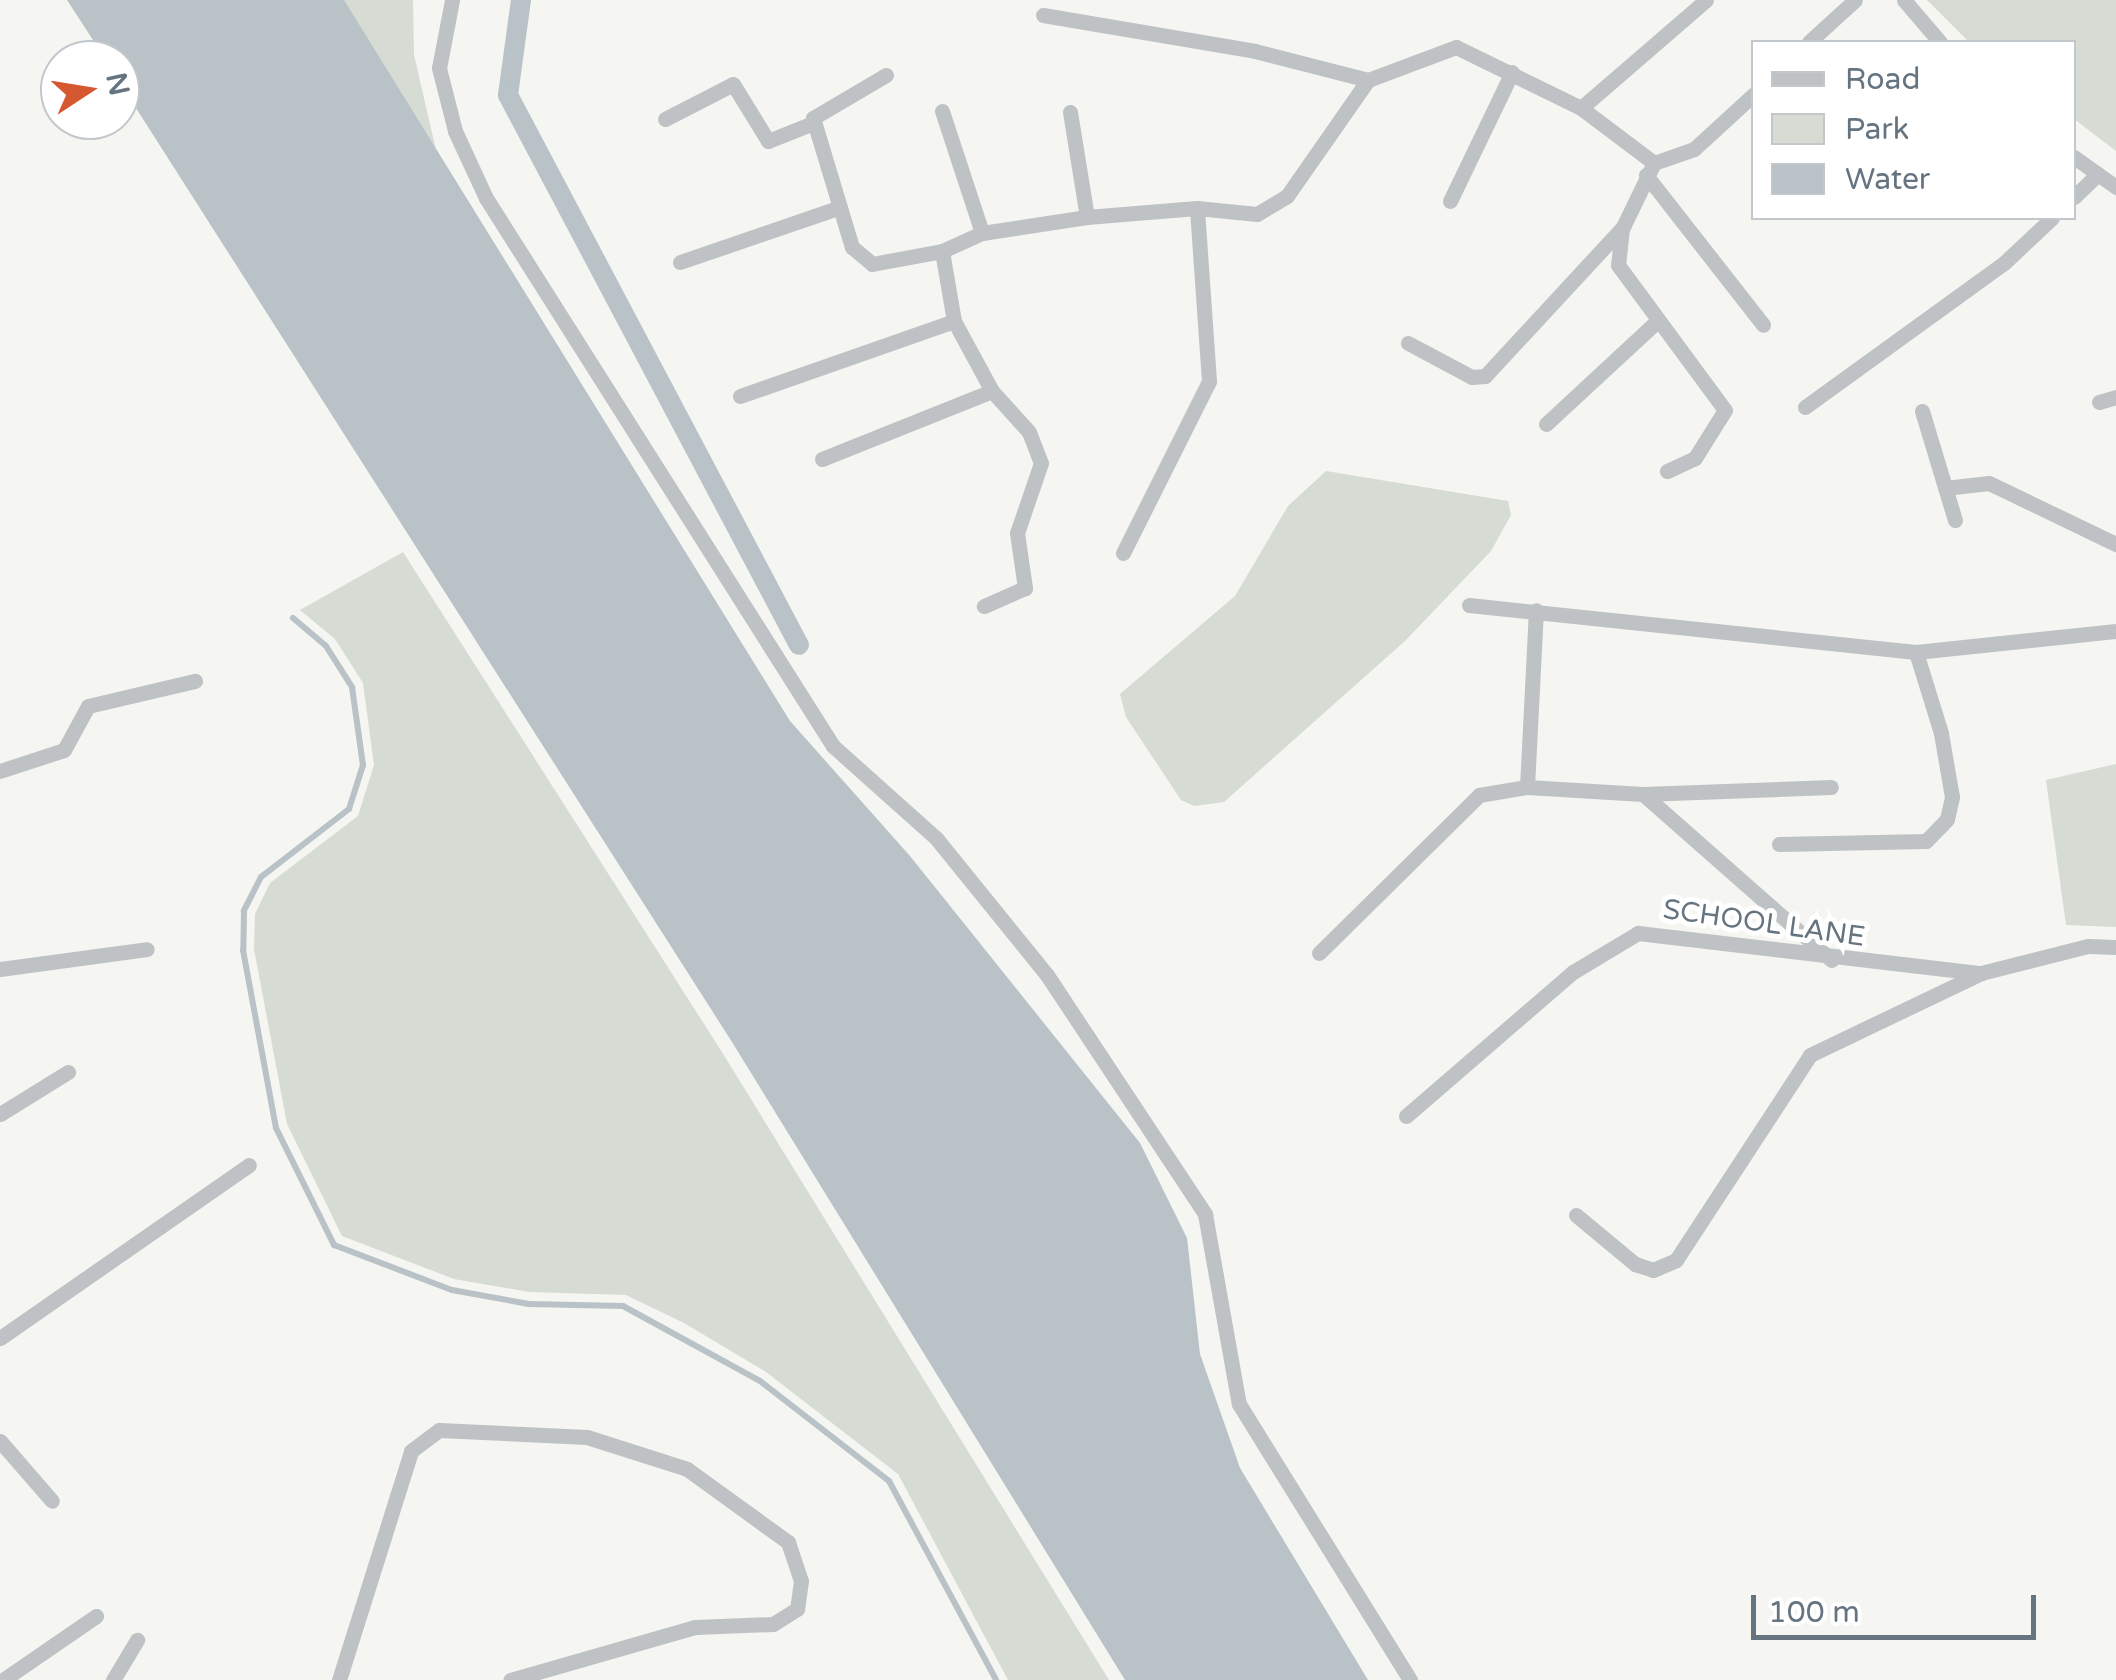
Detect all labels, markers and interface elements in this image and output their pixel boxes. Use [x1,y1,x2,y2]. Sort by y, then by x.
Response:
north arrow [40,40,140,140]
legend [1751,40,2076,220]
text: Road [1845,61,1920,98]
text: N [98,70,136,99]
text: Park [1845,111,1909,148]
text: Water [1845,161,1930,198]
street label: SCHOOL LANE [1661,892,1867,954]
scale bar [1756,1575,2041,1637]
text: 100 m [1768,1594,1860,1631]

